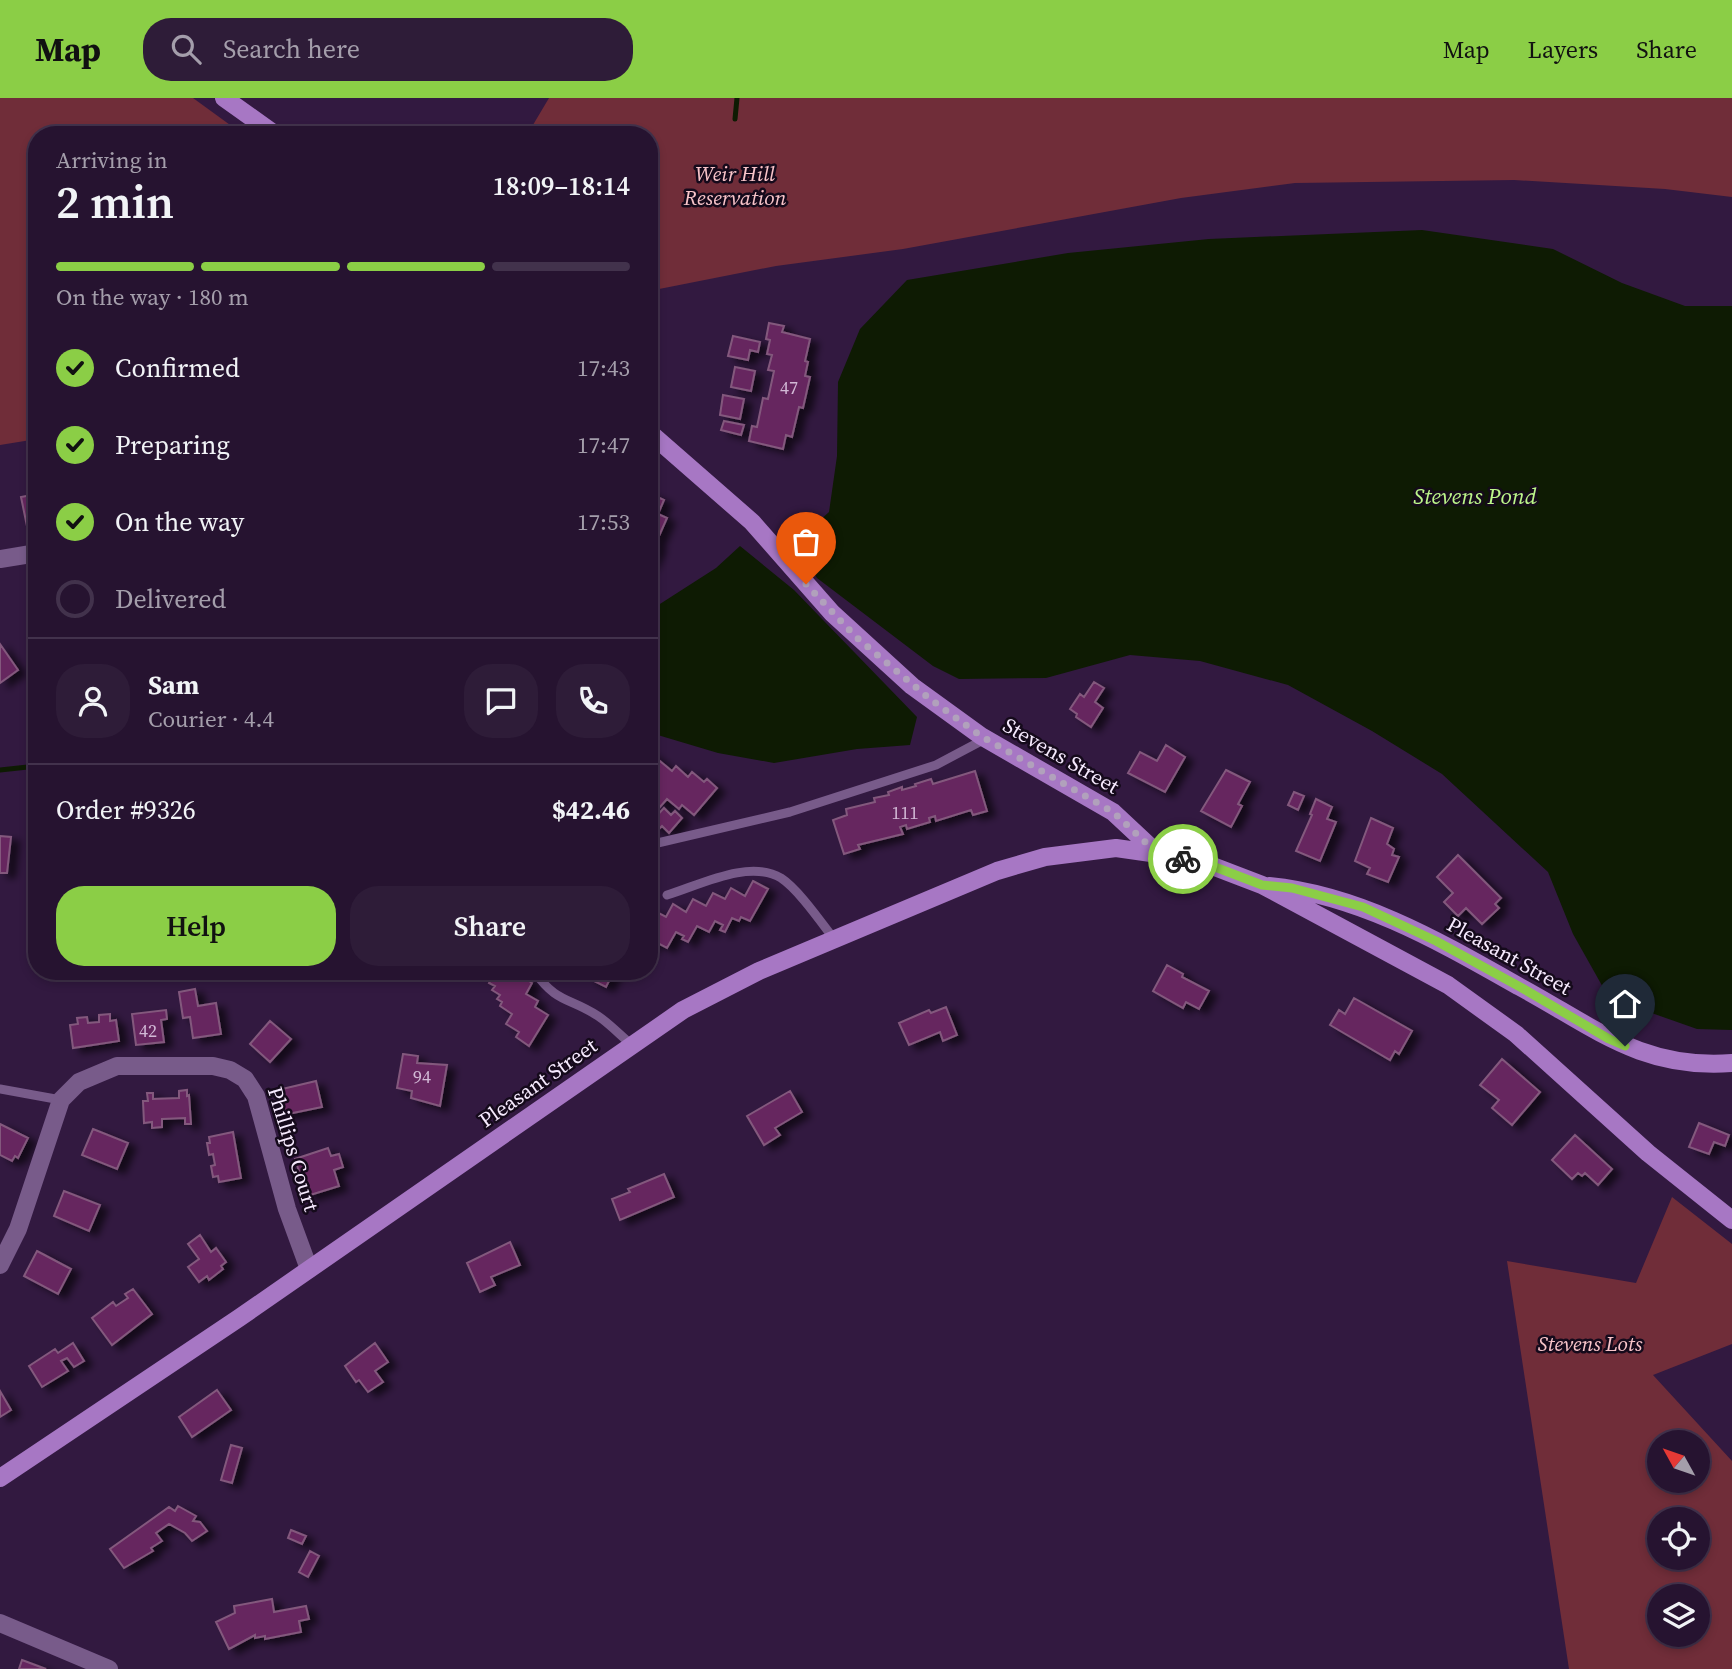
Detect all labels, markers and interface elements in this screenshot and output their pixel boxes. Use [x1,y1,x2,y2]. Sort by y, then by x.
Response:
search box [143,18,633,81]
text: Map [35,27,101,72]
icon: search [167,30,205,68]
text: Search here [223,31,360,67]
text: Map [1443,33,1490,66]
text: Layers [1528,33,1598,66]
text: Share [1636,33,1697,66]
text: Arriving in [56,144,168,176]
park label: Weir Hill Reservation [683,159,786,212]
text: 18:09–18:14 [493,168,630,204]
text: 2 min [56,170,174,233]
text: On the way · 180 m [56,281,249,313]
icon: check [56,349,94,387]
text: Confirmed [115,350,240,386]
text: 17:43 [577,352,630,384]
house number: 47 [780,375,798,400]
icon: check [56,426,94,464]
text: Preparing [115,427,230,463]
text: 17:47 [577,429,630,461]
water label: Stevens Pond [1413,480,1537,512]
icon: check [56,503,94,541]
text: On the way [115,504,244,540]
text: 17:53 [577,506,630,538]
pin [776,512,836,584]
icon: bag [787,523,825,561]
text: Delivered [115,581,226,617]
button: person [56,664,130,738]
button: chat [464,664,538,738]
button: phone [556,664,630,738]
text: Sam [148,667,199,703]
text: Courier · 4.4 [148,703,274,735]
street label: Stevens Street [998,711,1125,801]
text: Order #9326 [56,792,196,828]
text: $42.46 [552,792,630,828]
house number: 111 [892,800,919,825]
courier [1148,824,1218,894]
icon: bike [1164,840,1202,878]
button: Help [56,886,336,966]
button: Share [350,886,630,966]
street label: Pleasant Street [1442,909,1577,1002]
pin [1595,974,1655,1046]
icon: home [1606,985,1644,1023]
house number: 42 [139,1018,157,1043]
street label: Pleasant Street [473,1031,603,1134]
house number: 94 [413,1064,431,1089]
street label: Phillips Court [261,1083,326,1215]
park label: Stevens Lots [1538,1329,1643,1358]
north arrow [1647,1430,1710,1493]
map controls [1647,1430,1710,1647]
button: locate [1647,1507,1710,1570]
button: layers [1647,1584,1710,1647]

